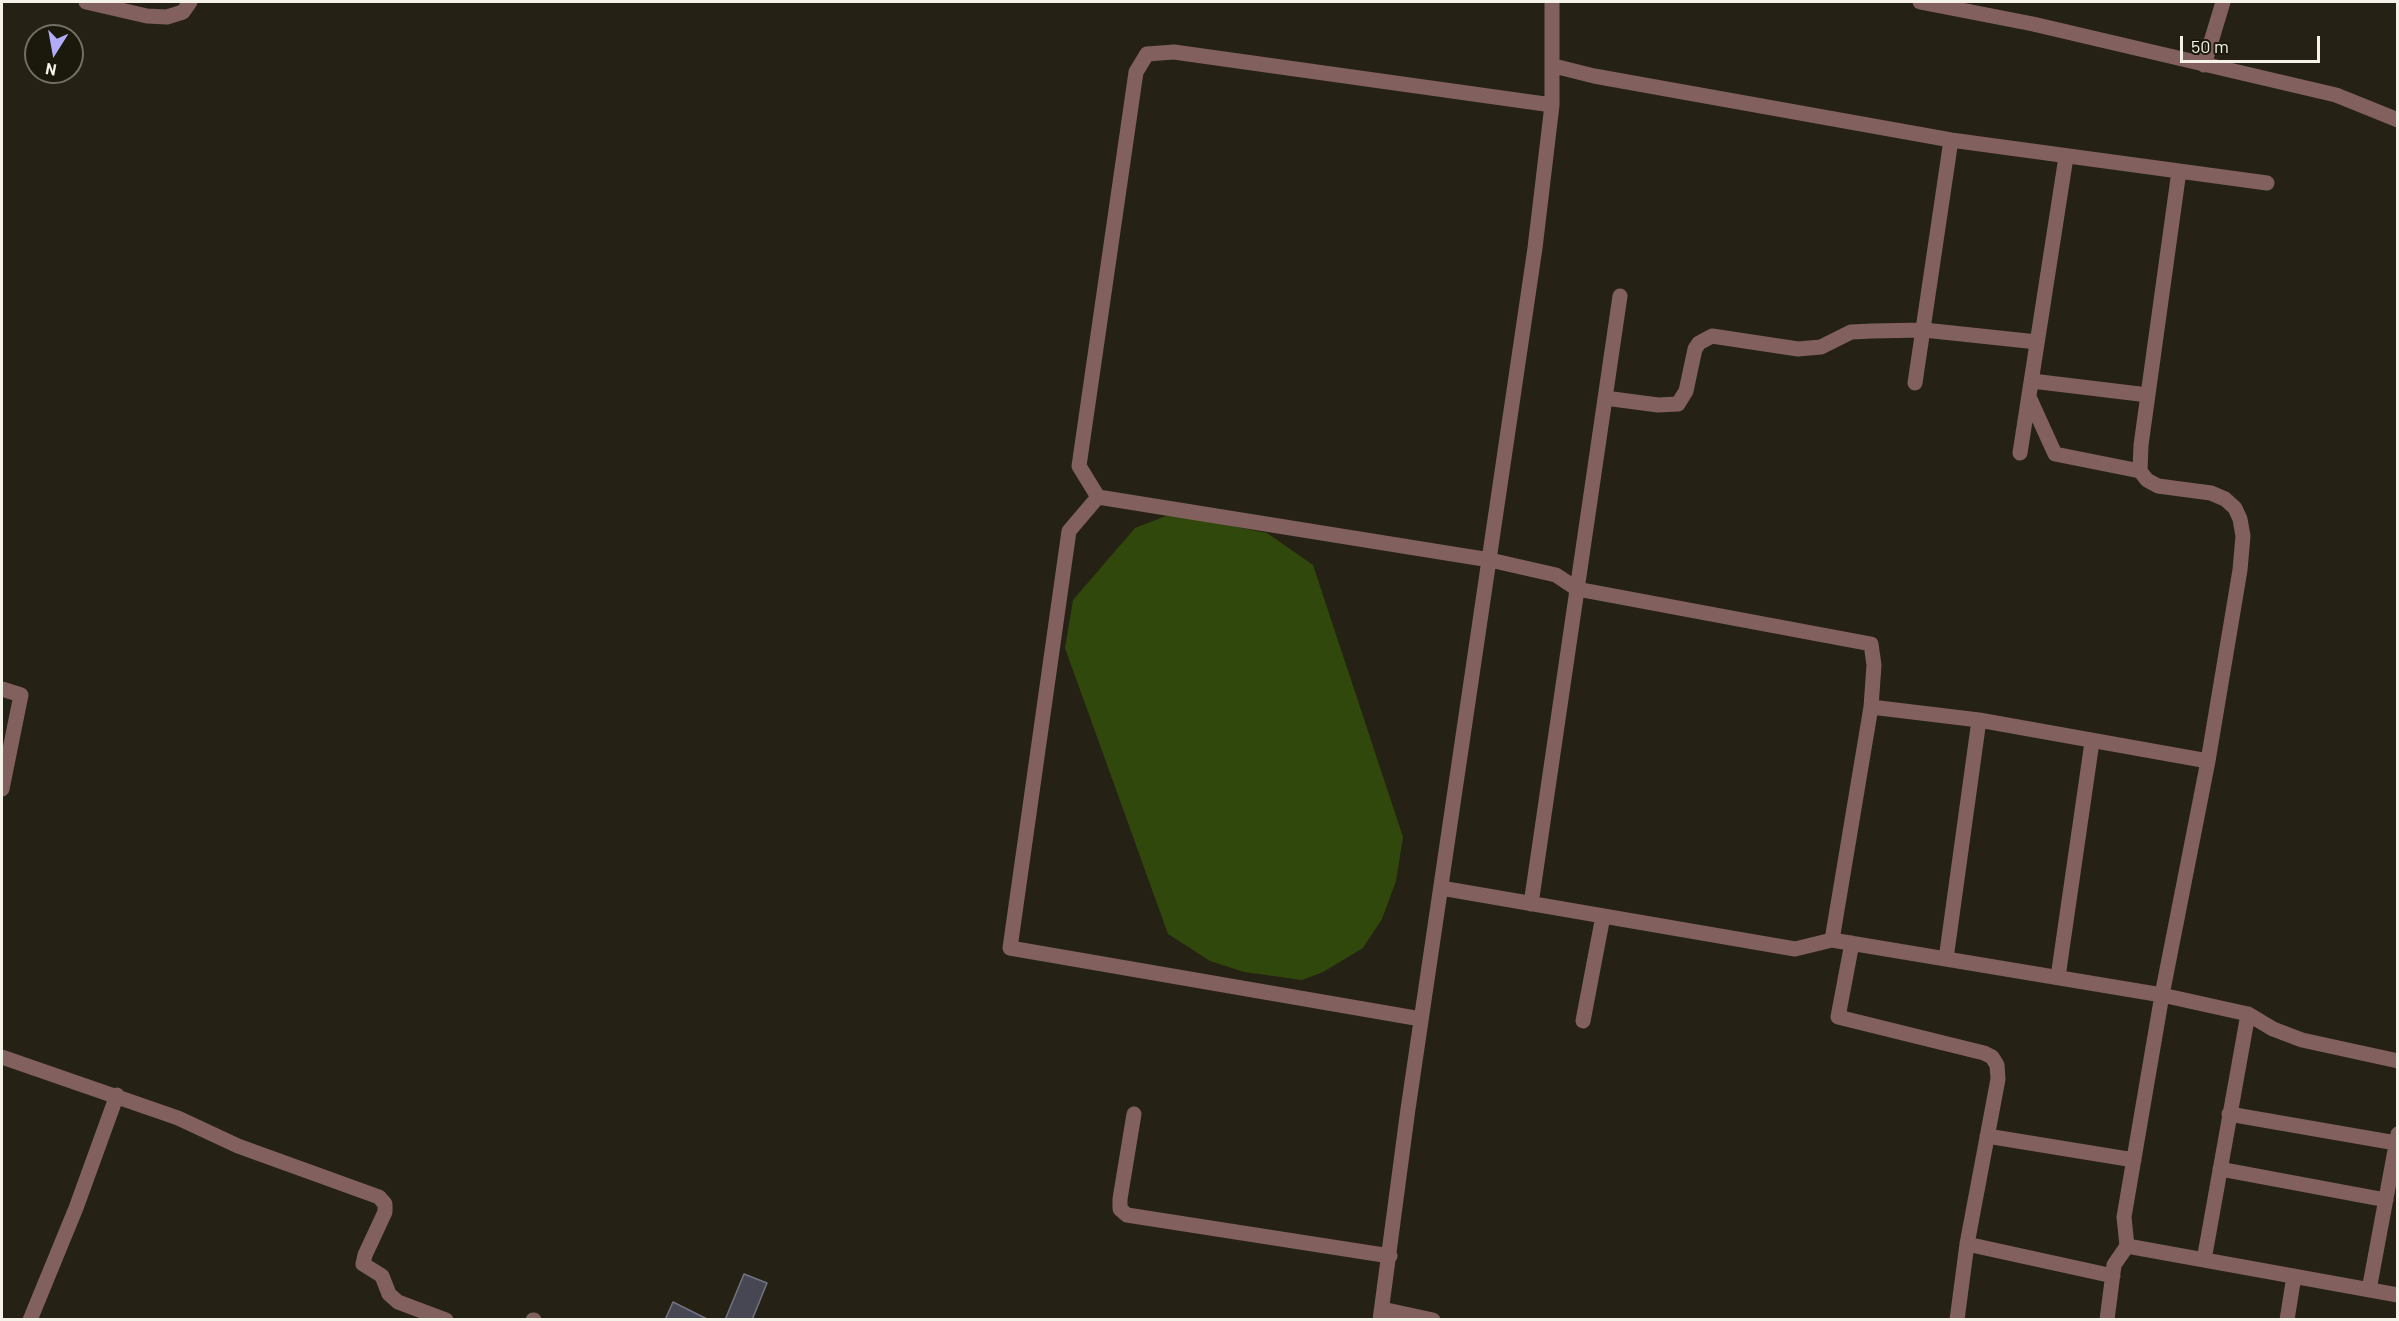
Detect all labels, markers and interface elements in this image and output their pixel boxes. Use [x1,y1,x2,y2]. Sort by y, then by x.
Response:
north arrow [24,24,84,84]
scale bar [2183,24,2322,62]
text: 50 m [2191,35,2229,57]
text: N [44,60,58,81]

